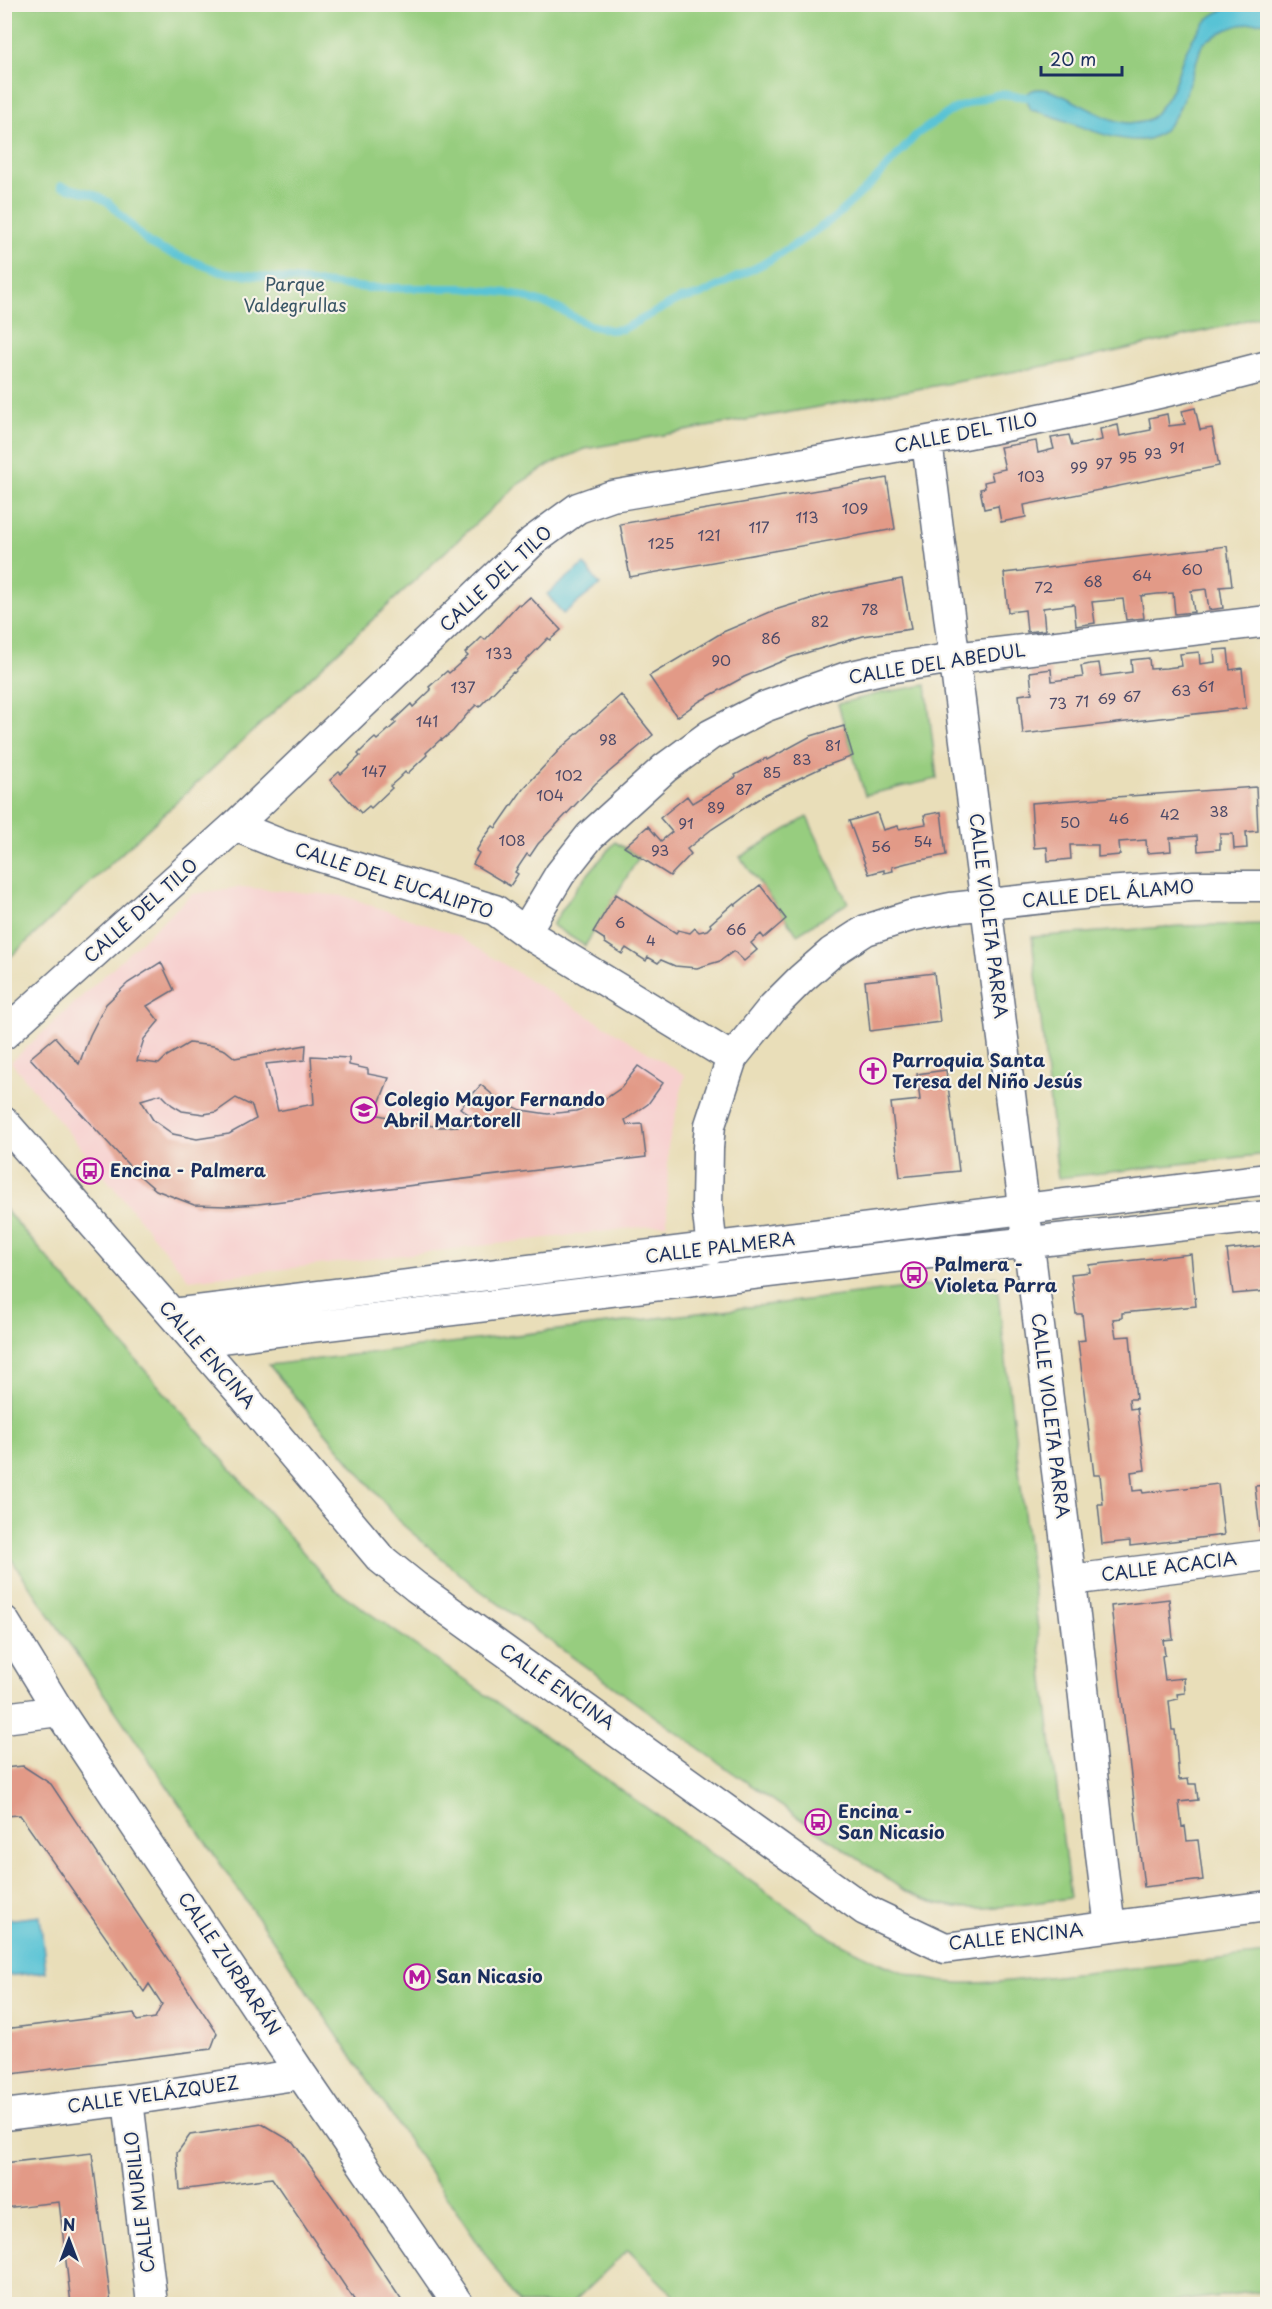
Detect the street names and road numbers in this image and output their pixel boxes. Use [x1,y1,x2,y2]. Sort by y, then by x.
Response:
street label: CALLE DEL TILO [892,404,1040,459]
street label: CALLE DEL TILO [433,519,557,637]
street label: CALLE DEL ABEDUL [846,635,1027,690]
street label: CALLE VIOLETA PARRA [963,811,1016,1020]
street label: CALLE DEL EUCALIPTO [292,835,497,924]
street label: CALLE DEL TILO [77,851,203,969]
street label: CALLE DEL ÁLAMO [1021,872,1195,913]
street label: CALLE PALMERA [643,1224,797,1269]
street label: CALLE ENCINA [154,1294,263,1414]
street label: CALLE VIOLETA PARRA [1025,1311,1078,1520]
street label: CALLE ACACIA [1099,1544,1239,1587]
street label: CALLE ENCINA [495,1636,621,1736]
street label: CALLE ZURBARÁN [172,1886,288,2040]
street label: CALLE ENCINA [947,1915,1085,1956]
street label: CALLE VELÁZQUEZ [65,2068,240,2119]
street label: CALLE MURILLO [116,2130,161,2275]

